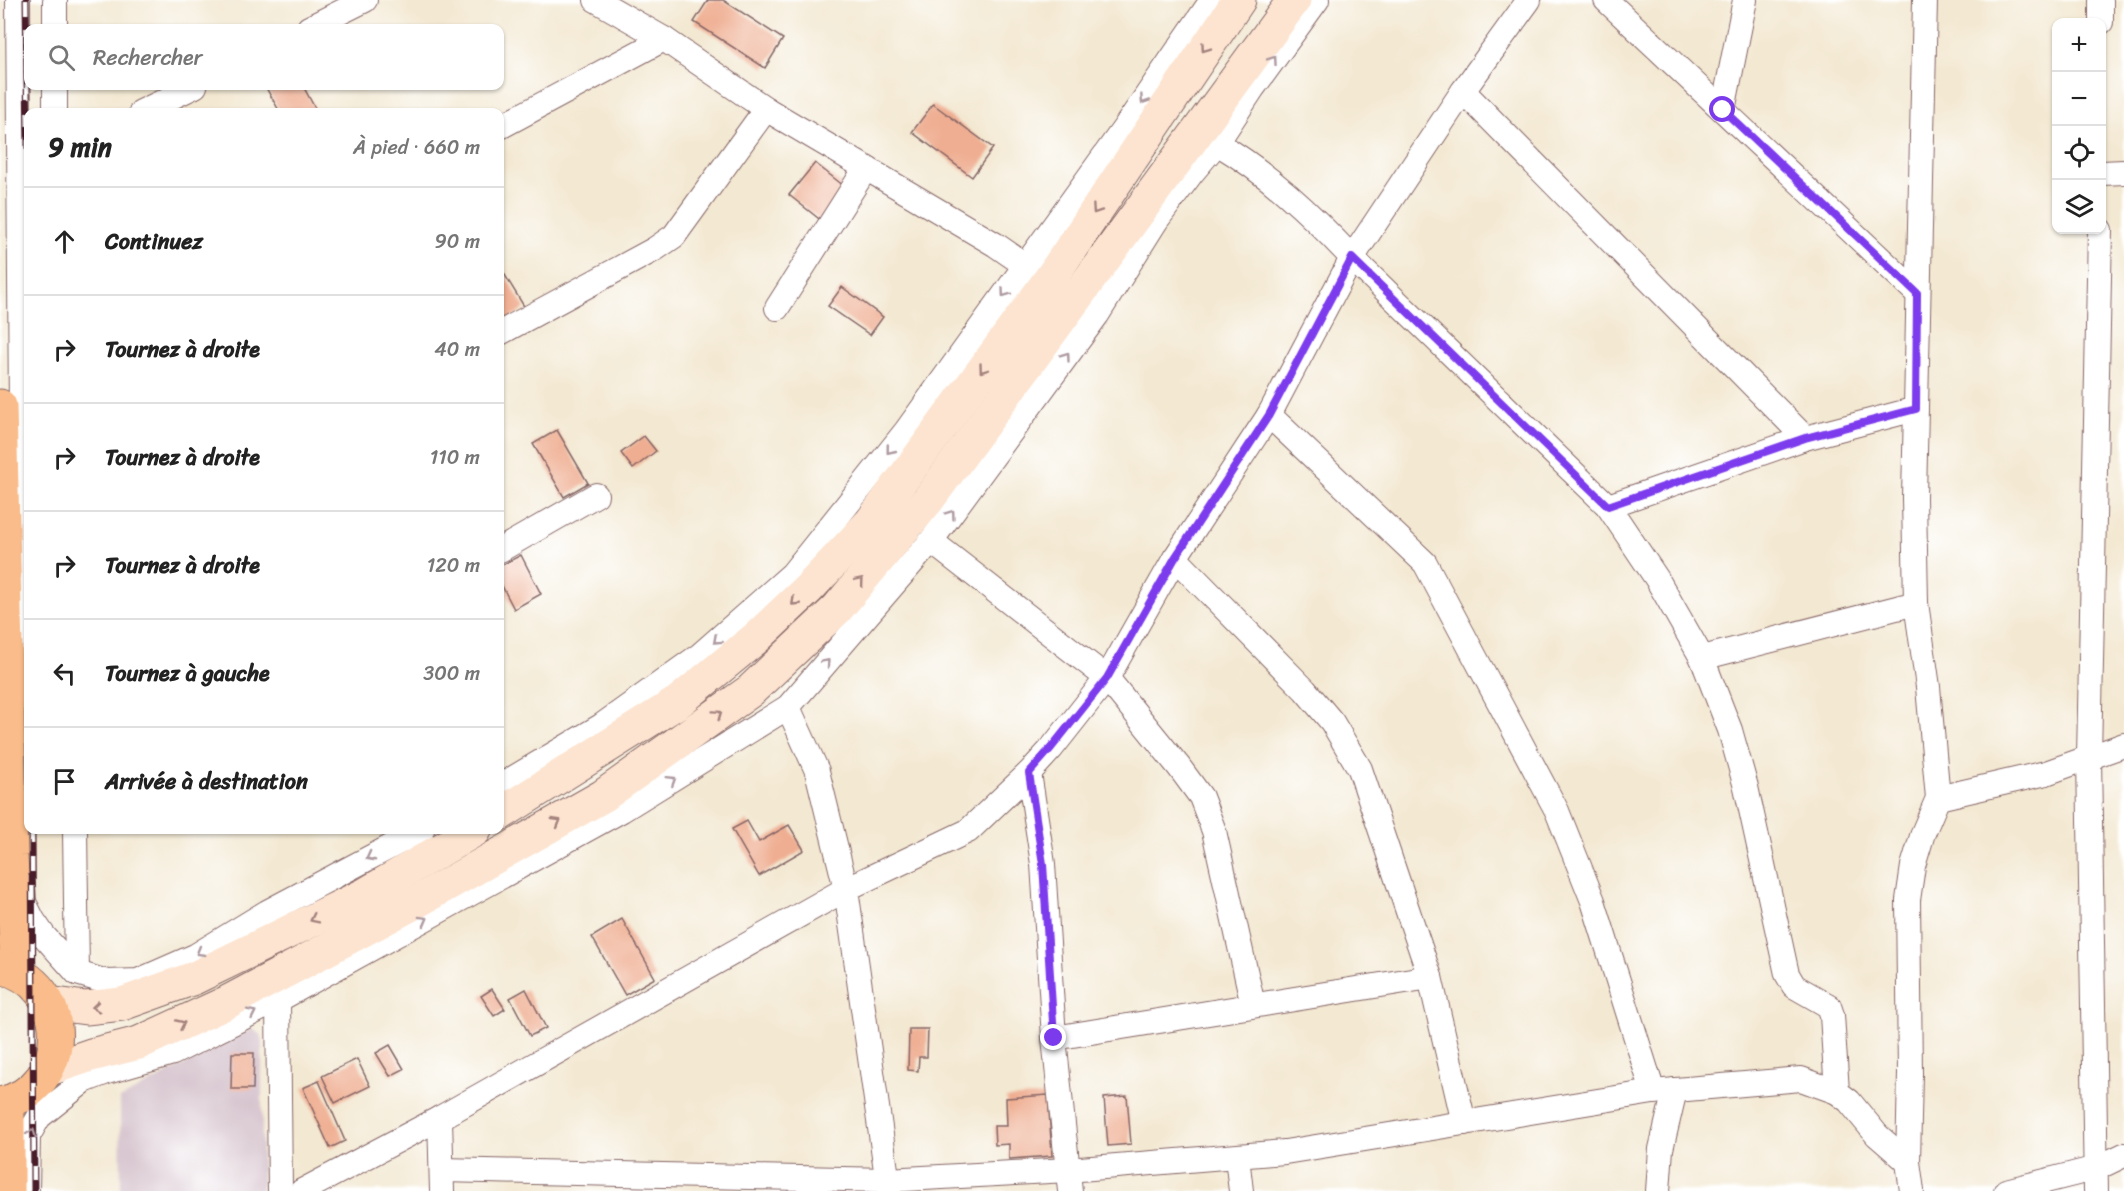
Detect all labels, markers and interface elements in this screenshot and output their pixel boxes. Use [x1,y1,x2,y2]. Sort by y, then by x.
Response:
map controls [2052,18,2106,234]
button: + [2052,18,2106,72]
search box [24,24,504,90]
text: Rechercher [93,38,203,77]
icon: search [45,41,78,74]
one-way arrow [1201,41,1212,52]
one-way arrow [1266,55,1277,66]
button: − [2052,72,2106,126]
one-way arrow [1140,94,1151,105]
route start [1709,96,1735,122]
text: 9 min [48,124,112,170]
button: locate [2052,126,2106,180]
text: À pied · 660 m [353,130,480,165]
button: layers [2052,180,2106,234]
one-way arrow [1092,203,1103,214]
text: Continuez [105,222,203,261]
text: 90 m [435,224,480,259]
icon: ahead [48,225,81,258]
one-way arrow [1001,286,1012,297]
text: Tournez à droite [105,330,260,369]
text: 40 m [434,332,480,367]
icon: right [48,333,81,366]
one-way arrow [1059,352,1070,363]
one-way arrow [980,362,991,373]
text: Tournez à droite [105,438,260,477]
text: 110 m [430,440,480,475]
icon: right [48,441,81,474]
one-way arrow [887,444,898,455]
one-way arrow [944,510,955,521]
text: Tournez à droite [105,546,260,585]
text: 120 m [427,548,480,583]
icon: right [48,549,81,582]
one-way arrow [853,577,864,588]
one-way arrow [792,594,803,605]
one-way arrow [713,633,724,644]
text: Tournez à gauche [105,654,270,693]
text: 300 m [423,656,480,691]
icon: left [48,657,81,690]
one-way arrow [819,659,830,670]
one-way arrow [712,710,723,721]
text: Arrivée à destination [105,762,308,801]
icon: arrive [48,765,81,798]
one-way arrow [666,775,676,787]
one-way arrow [550,818,561,829]
one-way arrow [366,850,376,861]
one-way arrow [310,912,321,923]
one-way arrow [417,916,428,927]
one-way arrow [196,945,206,957]
one-way arrow [91,1000,100,1013]
one-way arrow [246,1009,257,1020]
one-way arrow [175,1019,186,1031]
route end [1040,1024,1066,1050]
one-way arrow [24,1129,37,1139]

